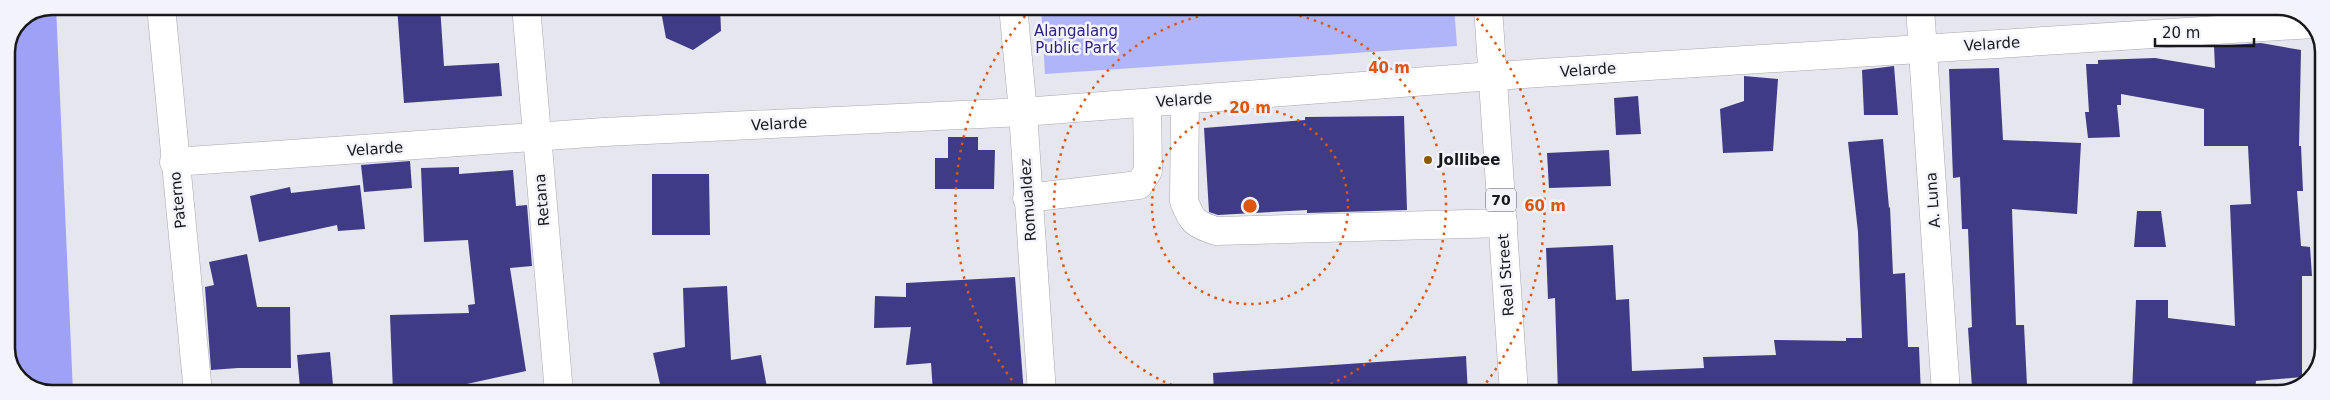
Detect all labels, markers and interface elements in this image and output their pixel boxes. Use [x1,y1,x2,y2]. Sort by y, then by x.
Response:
scale bar [2155,15,2254,47]
park label: Alangalang Public Park [1034,22,1118,57]
text: 20 m [2162,24,2200,42]
street label: Velarde [1963,33,2021,55]
text: 40 m [1368,59,1410,77]
street label: Velarde [1559,59,1617,81]
street label: Velarde [1155,89,1213,111]
text: 20 m [1229,99,1271,117]
street label: Velarde [750,114,808,134]
street label: Velarde [346,138,404,160]
place label: Jollibee [1437,151,1500,169]
marker: Jollibee [1422,154,1434,166]
street label: Romualdez [1016,158,1040,242]
street label: Paterno [166,171,190,229]
street label: A. Luna [1922,172,1944,228]
street label: Retana [531,173,553,227]
road number: 70 [1486,188,1516,212]
centre of rings [1241,197,1259,215]
text: 60 m [1524,197,1566,215]
street label: Real Street [1494,233,1518,317]

